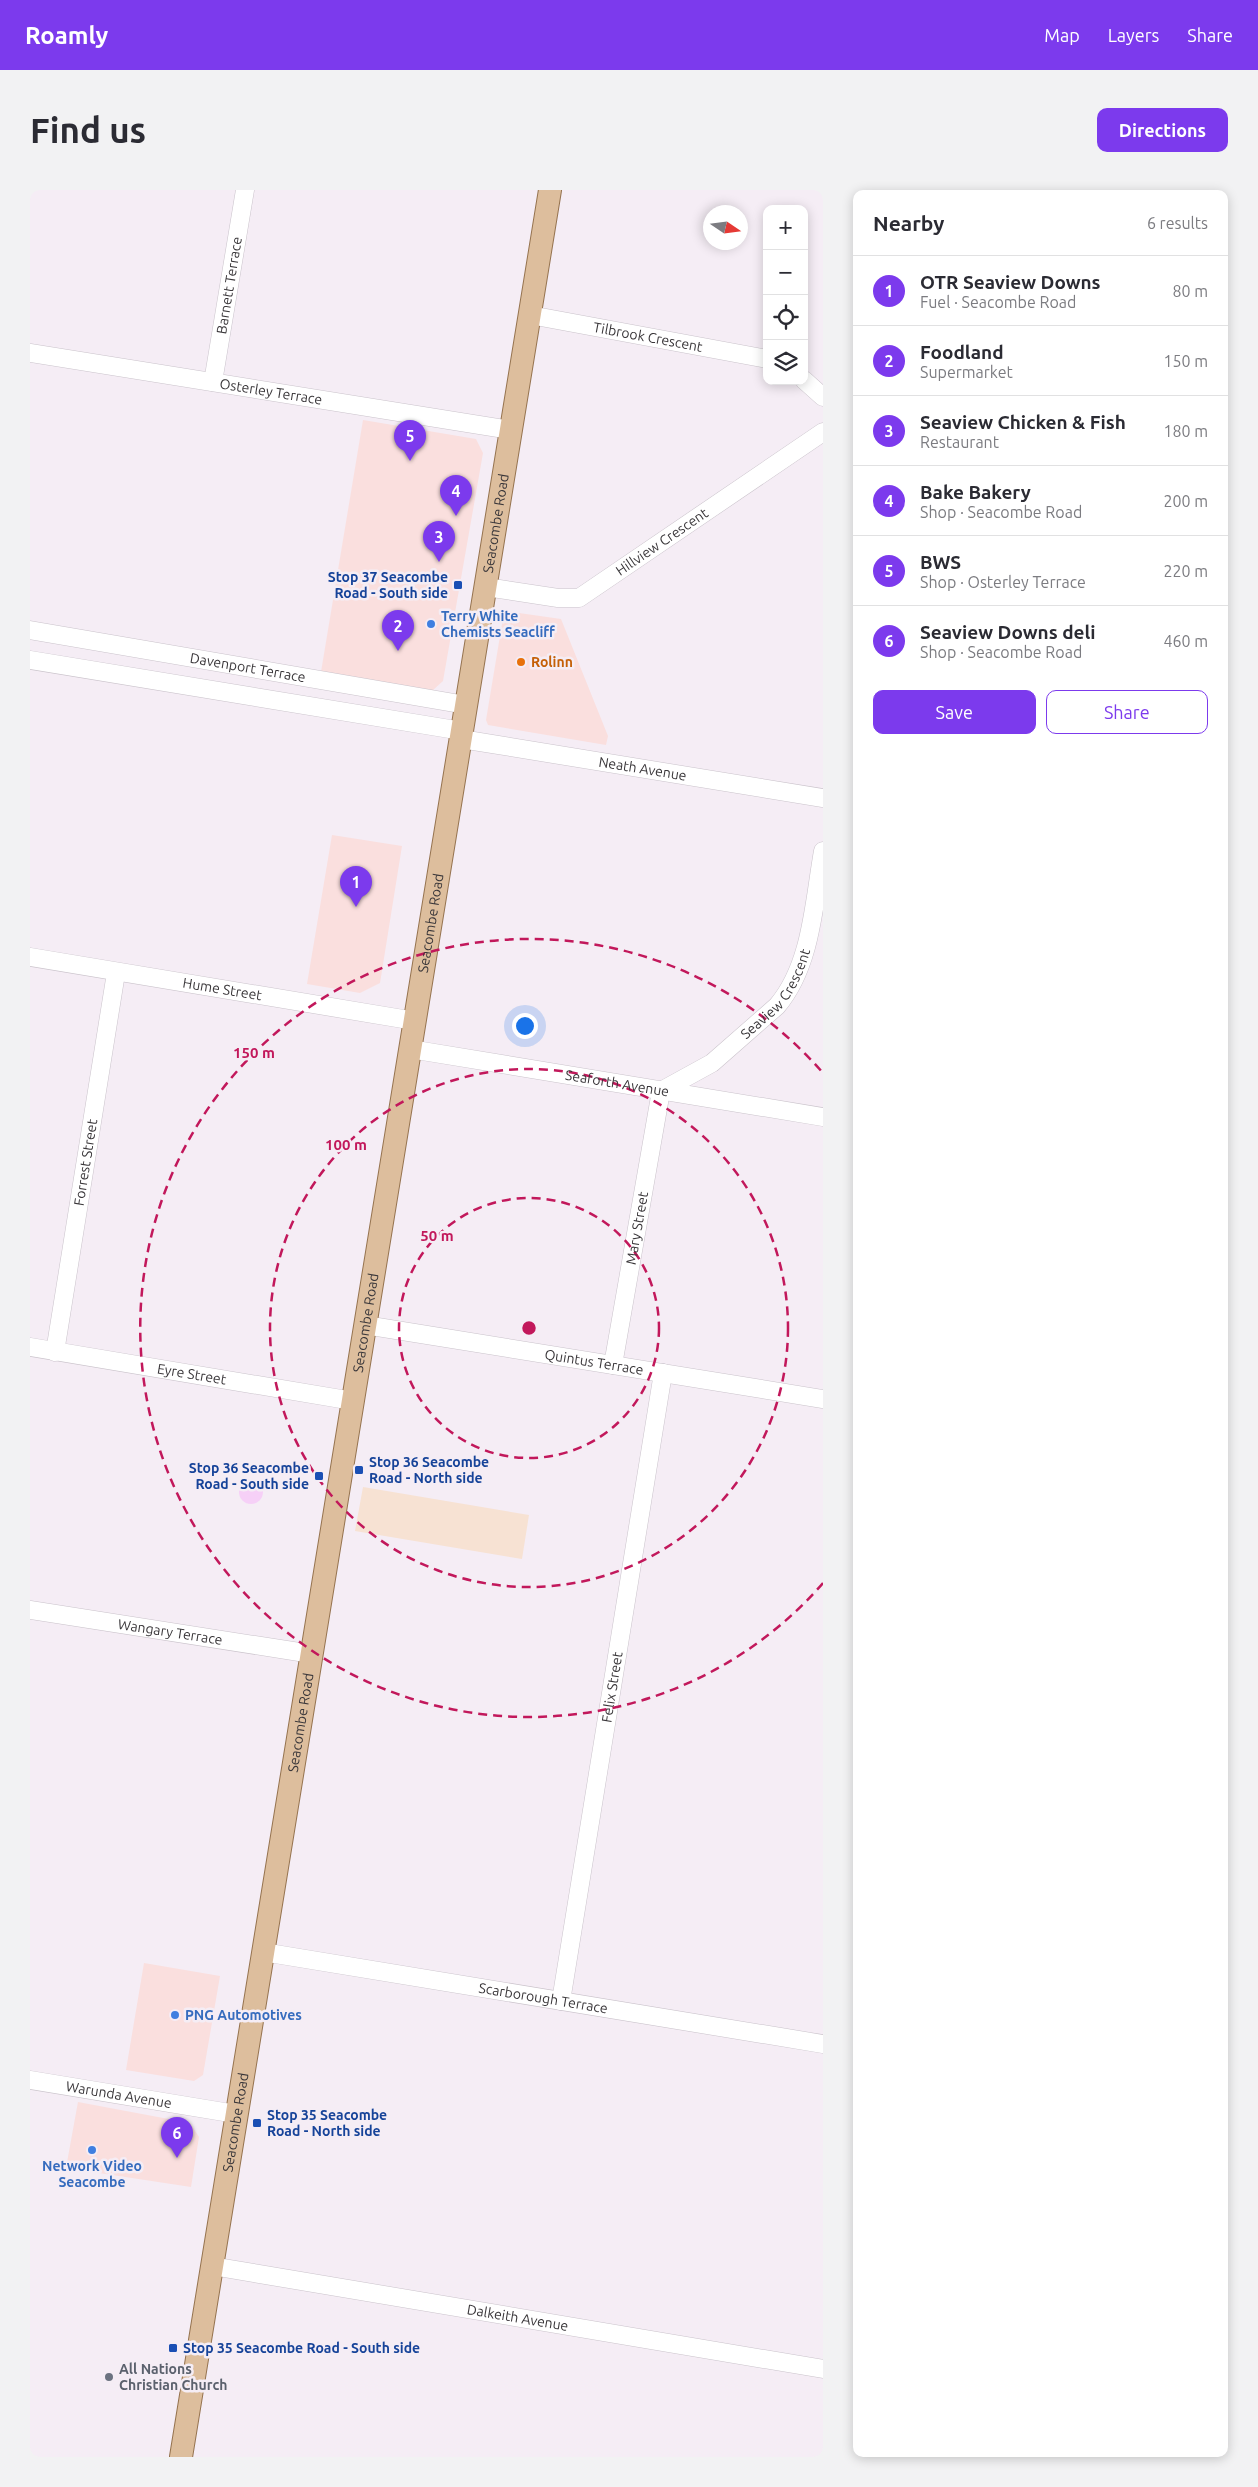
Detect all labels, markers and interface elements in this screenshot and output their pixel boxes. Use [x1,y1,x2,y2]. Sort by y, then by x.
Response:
text: Roamly [25,22,108,49]
text: Map [1044,25,1080,45]
text: Layers [1108,25,1159,45]
text: Share [1187,25,1233,45]
button: Directions [1097,108,1228,152]
text: Find us [30,110,146,150]
north arrow [703,205,748,250]
map controls [763,205,808,385]
button: + [763,205,808,250]
text: Nearby [873,211,944,235]
text: 6 results [1147,214,1208,232]
street label: Barnett Terrace [213,236,245,335]
button: − [763,250,808,295]
text: OTR Seaview Downs [920,271,1101,293]
text: 1 [884,282,894,300]
text: 80 m [1172,282,1208,300]
text: Fuel · Seacombe Road [920,293,1076,311]
button: locate [763,295,808,340]
street label: Tilbrook Crescent [592,319,704,355]
button: layers [763,340,808,385]
text: Foodland [920,341,1004,363]
text: 2 [884,352,894,370]
text: 150 m [1163,352,1208,370]
text: Supermarket [920,363,1013,381]
street label: Osterley Terrace [218,375,323,408]
text: Seaview Chicken & Fish [920,411,1126,433]
pin: 5 [394,420,426,461]
text: 3 [884,422,894,440]
text: 180 m [1163,422,1208,440]
text: Restaurant [920,433,999,451]
street label: Seacombe Road [480,473,512,574]
pin: 4 [440,475,472,516]
text: Bake Bakery [920,481,1031,503]
text: 4 [884,492,894,510]
text: 200 m [1163,492,1208,510]
text: Shop · Seacombe Road [920,503,1082,521]
street label: Hillview Crescent [613,504,711,579]
pin: 3 [423,521,455,562]
text: BWS [920,551,961,573]
text: 5 [884,562,894,580]
text: 220 m [1163,562,1208,580]
place label: Stop 37 Seacombe Road - South side [328,569,448,601]
text: Shop · Osterley Terrace [920,573,1086,591]
marker: Stop 37 Seacombe Road - South side [452,579,464,591]
place label: Terry White Chemists Seacliff [441,608,555,640]
pin: 2 [382,610,414,651]
marker: Terry White Chemists Seacliff [425,618,437,630]
text: Seaview Downs deli [920,621,1096,643]
text: 6 [884,632,894,650]
text: 460 m [1163,632,1208,650]
text: Shop · Seacombe Road [920,643,1082,661]
street label: Davenport Terrace [189,650,307,685]
place label: Rolinn [531,654,573,670]
marker: Rolinn [515,656,527,668]
button: Save [873,690,1036,734]
button: Share [1046,690,1208,734]
street label: Neath Avenue [597,754,688,784]
pin: 1 [340,866,372,907]
street label: Seacombe Road [415,872,447,974]
street label: Seaview Crescent [737,946,813,1042]
street label: Hume Street [182,975,264,1004]
your location [512,1013,538,1039]
text: 150 m [233,1044,275,1061]
street label: Seaforth Avenue [564,1067,670,1100]
street label: Forrest Street [71,1117,100,1207]
text: 100 m [325,1136,367,1153]
street label: Mary Street [623,1190,651,1266]
text: 50 m [420,1227,454,1244]
street label: Seacombe Road [350,1272,382,1374]
centre of rings [520,1319,538,1337]
street label: Quintus Terrace [543,1346,645,1378]
street label: Eyre Street [156,1360,228,1388]
place label: Stop 36 Seacombe Road - North side [369,1454,489,1486]
place label: Stop 36 Seacombe Road - South side [189,1460,309,1492]
marker: Stop 36 Seacombe Road - North side [353,1464,365,1476]
marker: Stop 36 Seacombe Road - South side [313,1470,325,1482]
street label: Wangary Terrace [117,1616,224,1648]
street label: Felix Street [598,1650,626,1724]
street label: Seacombe Road [285,1672,316,1774]
street label: Scarborough Terrace [478,1980,609,2017]
place label: PNG Automotives [185,2007,302,2023]
marker: PNG Automotives [169,2009,181,2021]
street label: Seacombe Road [219,2072,251,2173]
street label: Warunda Avenue [65,2078,173,2111]
place label: Stop 35 Seacombe Road - North side [267,2107,387,2139]
pin: 6 [161,2117,193,2158]
marker: Stop 35 Seacombe Road - North side [251,2117,263,2129]
marker: Network Video Seacombe [86,2144,98,2156]
place label: Network Video Seacombe [42,2158,142,2190]
street label: Dalkeith Avenue [466,2301,570,2334]
place label: Stop 35 Seacombe Road - South side [183,2340,420,2356]
marker: Stop 35 Seacombe Road - South side [167,2342,179,2354]
place label: All Nations Christian Church [119,2361,227,2393]
marker: All Nations Christian Church [103,2371,115,2383]

